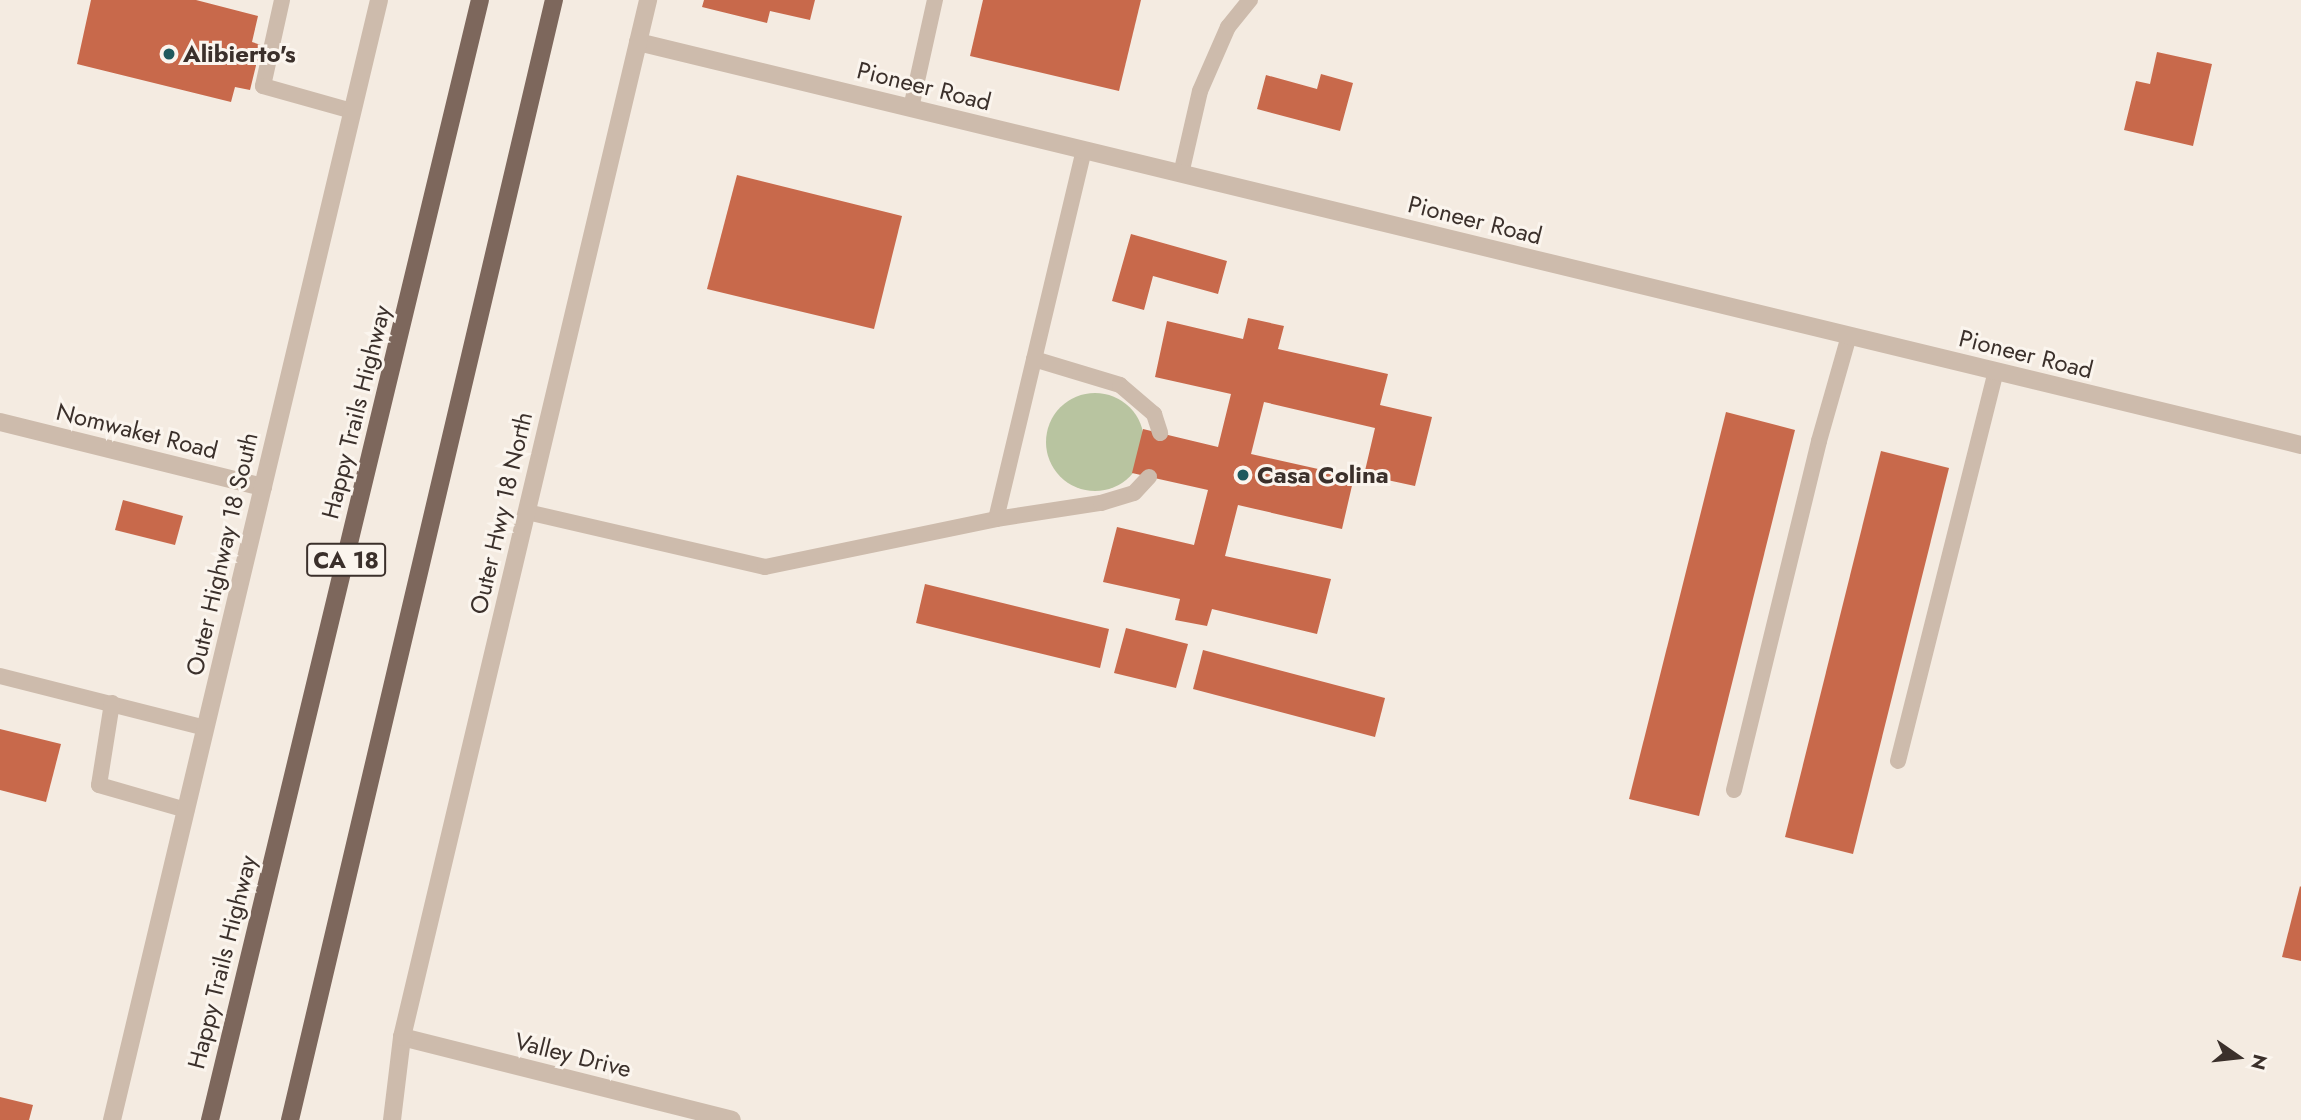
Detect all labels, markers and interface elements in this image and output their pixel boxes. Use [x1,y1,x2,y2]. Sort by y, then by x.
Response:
place label: Alibierto's [183,40,296,68]
marker: Alibierto's [161,46,177,62]
street label: Pioneer Road [854,55,994,117]
street label: Pioneer Road [1405,189,1545,251]
street label: Happy Trails Highway [316,302,396,522]
street label: Pioneer Road [1956,323,2096,385]
street label: Nomwaket Road [53,397,221,465]
street label: Outer Hwy 18 North [464,409,538,617]
street label: Outer Highway 18 South [180,430,264,678]
place label: Casa Colina [1257,461,1389,489]
marker: Casa Colina [1235,467,1251,483]
road number: CA 18 [306,540,386,580]
street label: Happy Trails Highway [182,852,262,1072]
north arrow [2203,1022,2273,1092]
street label: Valley Drive [512,1027,634,1083]
text: N [2244,1052,2274,1073]

